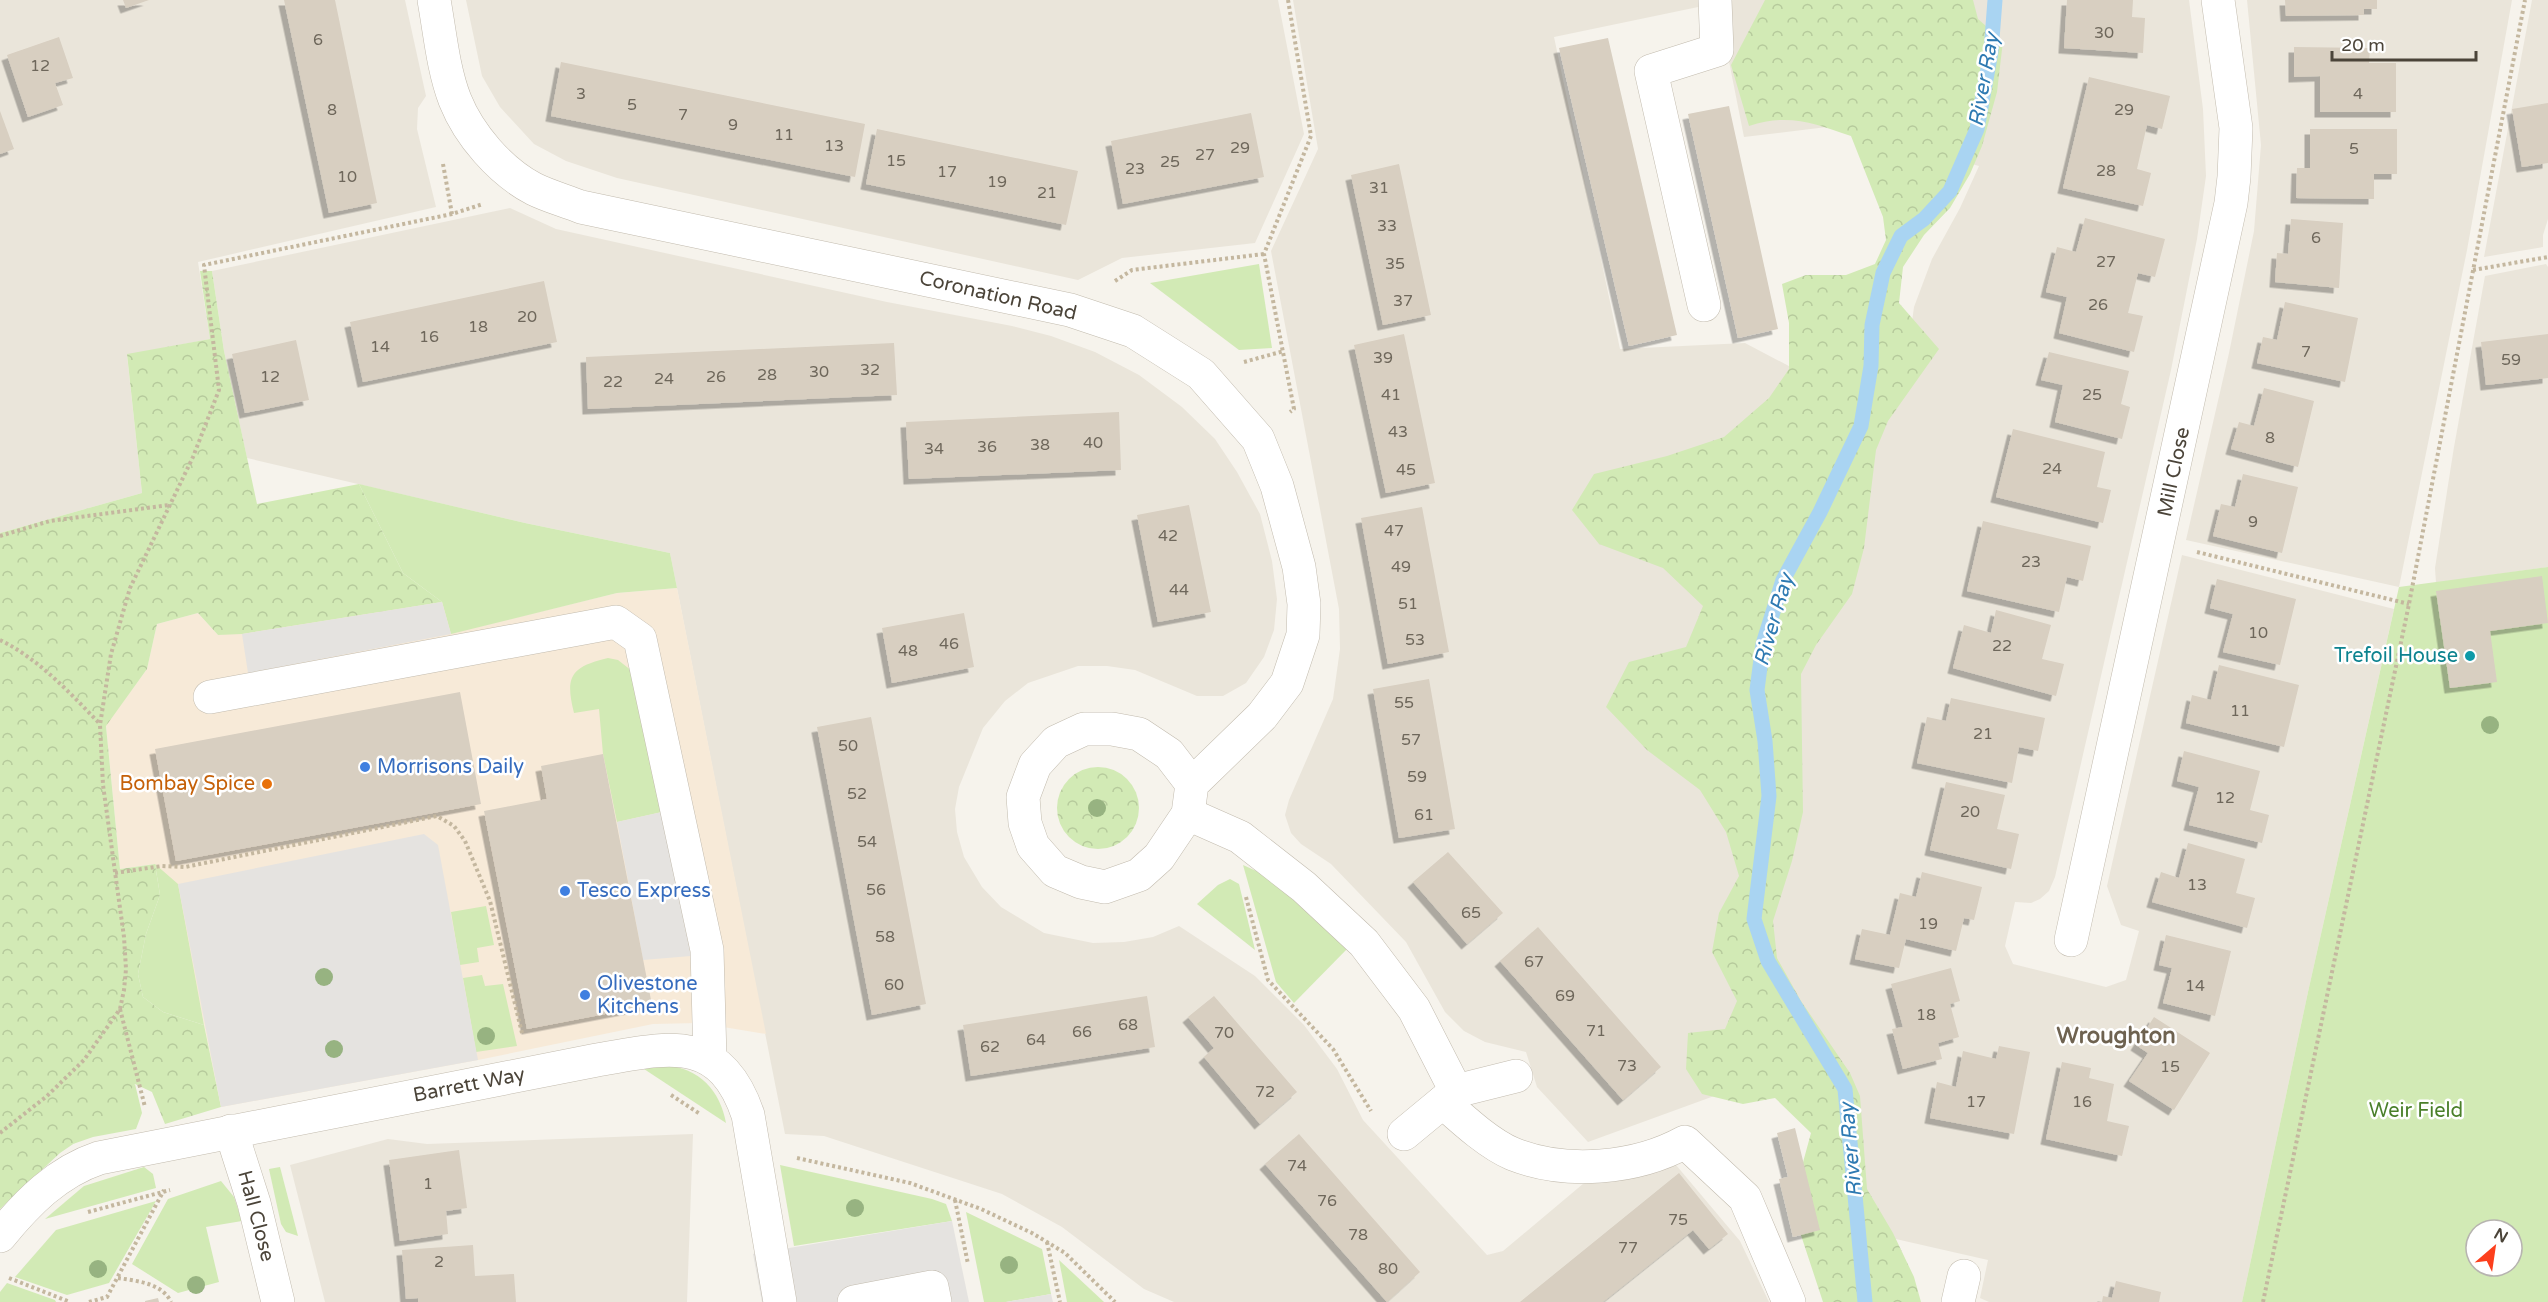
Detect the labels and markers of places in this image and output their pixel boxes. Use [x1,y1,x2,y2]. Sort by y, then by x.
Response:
place label: Trefoil House [2334,644,2458,668]
marker: Trefoil House [2463,649,2477,663]
place label: Morrisons Daily [377,755,524,779]
marker: Morrisons Daily [358,760,372,774]
place label: Bombay Spice [119,772,255,796]
marker: Bombay Spice [260,777,274,791]
place label: Tesco Express [577,879,711,903]
marker: Tesco Express [558,884,572,898]
place label: Olivestone Kitchens [597,972,697,1019]
marker: Olivestone Kitchens [578,988,592,1002]

